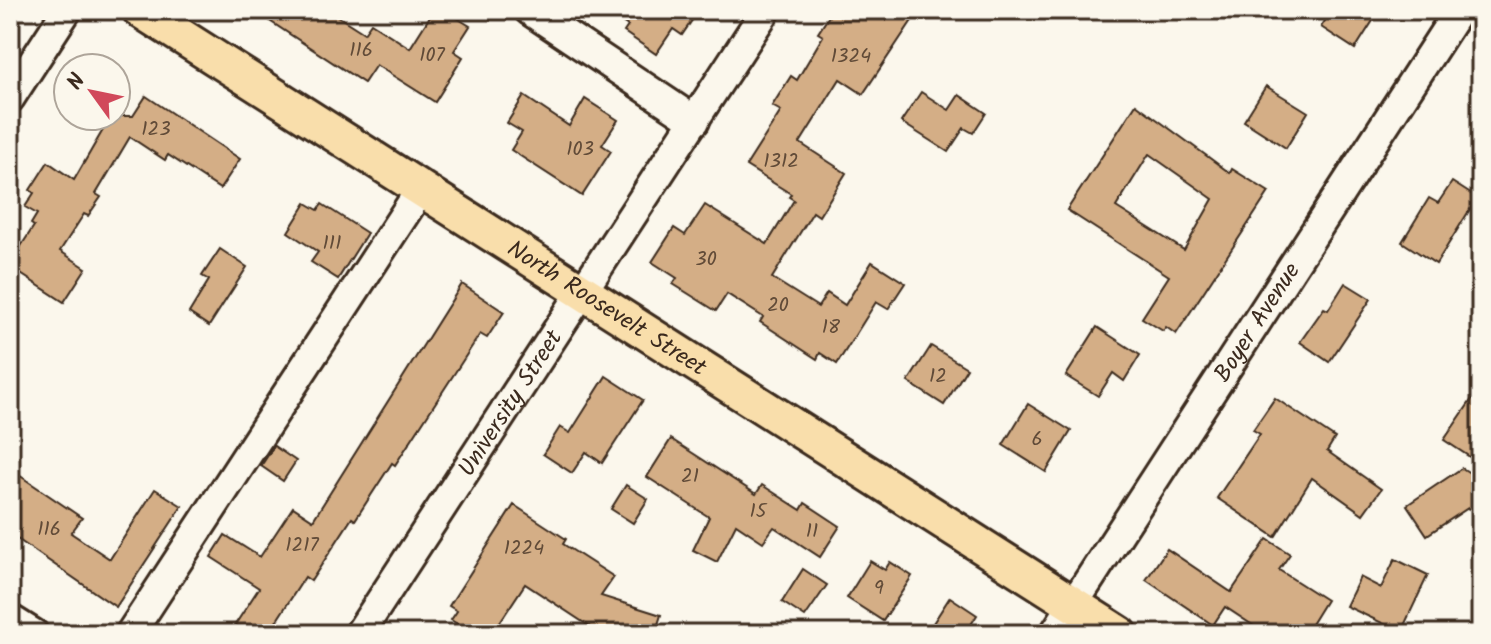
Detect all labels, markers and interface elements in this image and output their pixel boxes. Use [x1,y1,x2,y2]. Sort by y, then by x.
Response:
house number: 116 [349,35,373,67]
house number: 107 [419,40,446,72]
house number: 1324 [831,41,871,73]
north arrow [52,52,132,132]
text: N [59,67,96,98]
house number: 123 [141,114,171,146]
house number: 103 [566,134,594,166]
house number: 1312 [763,146,799,178]
house number: 111 [323,228,341,260]
street label: North Roosevelt Street [499,230,715,388]
house number: 30 [695,244,717,276]
street label: Boyer Avenue [1204,255,1311,391]
house number: 20 [767,290,789,322]
house number: 18 [822,312,841,344]
street label: University Street [449,322,574,485]
house number: 12 [929,361,947,393]
house number: 6 [1031,424,1043,456]
house number: 21 [681,461,699,493]
house number: 15 [749,496,768,528]
house number: 116 [37,514,61,546]
house number: 11 [806,516,818,548]
house number: 1217 [285,530,319,562]
house number: 1224 [504,533,544,565]
house number: 9 [874,573,884,605]

